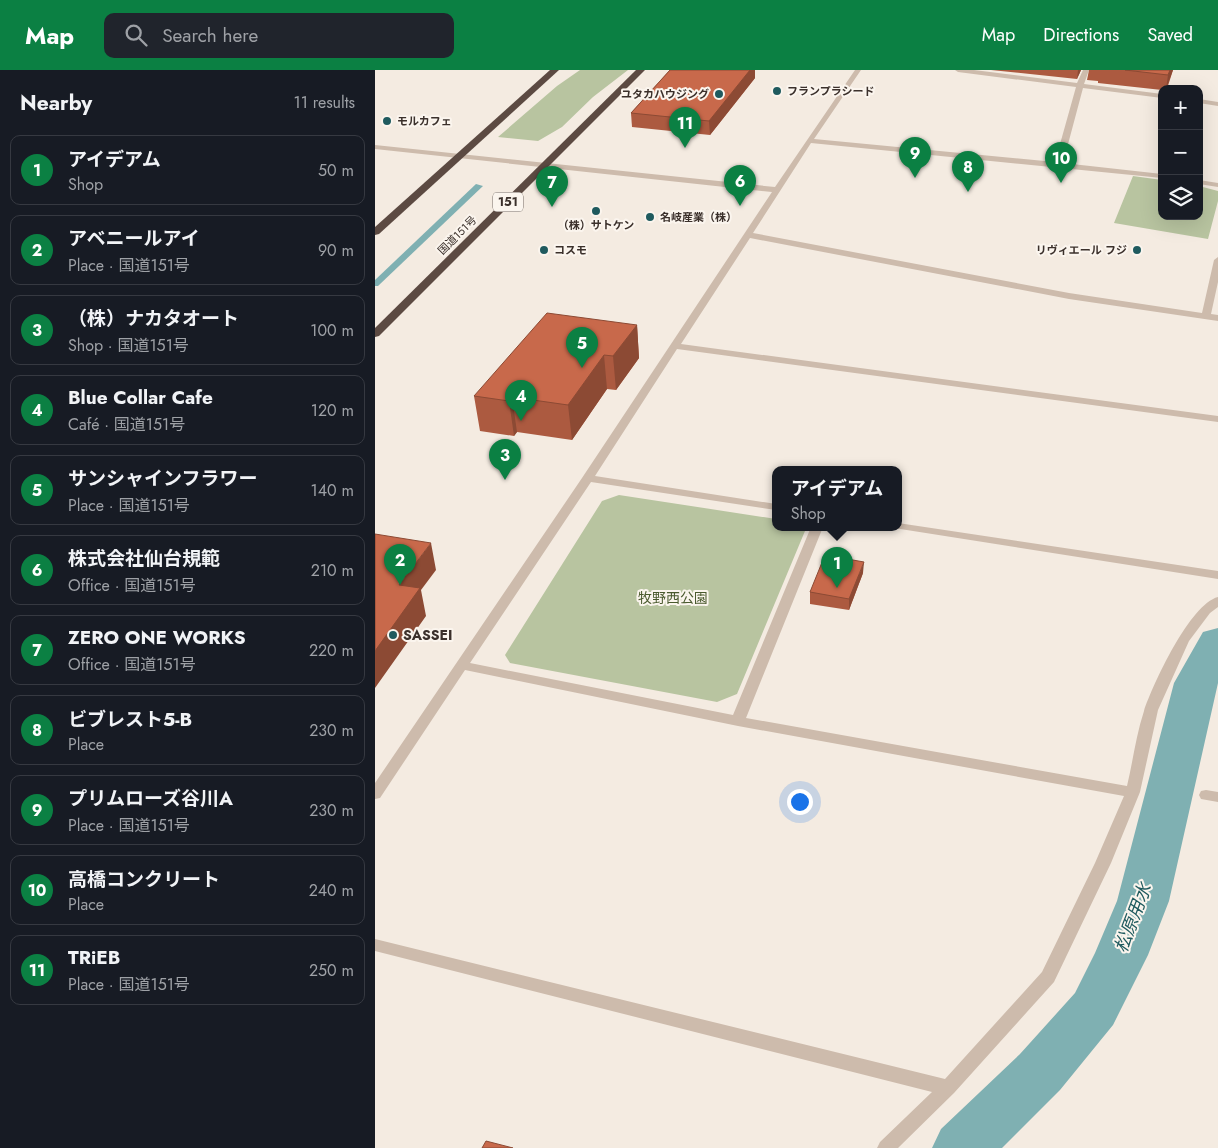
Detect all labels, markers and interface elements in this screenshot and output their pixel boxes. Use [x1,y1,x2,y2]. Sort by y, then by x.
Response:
search box [104,13,454,58]
text: Map [25,18,74,53]
icon: search [122,21,150,49]
text: Search here [162,22,258,49]
text: Map [982,22,1015,48]
text: Directions [1043,22,1119,48]
text: Saved [1147,22,1193,48]
place label: フランプラシード [787,83,874,99]
marker: フランプラシード [771,85,783,97]
map controls [1158,85,1203,220]
button: + [1158,85,1203,130]
place label: ユタカハウジング [621,86,709,102]
text: Nearby [20,88,92,118]
marker: ユタカハウジング [713,88,725,100]
text: 11 results [293,91,355,114]
pin: 11 [669,107,701,148]
place label: モルカフェ [397,113,452,129]
marker: モルカフェ [381,115,393,127]
button: − [1158,130,1203,175]
pin: 9 [899,137,931,178]
pin: 10 [1045,142,1077,183]
text: アイデアム [68,146,161,173]
pin: 8 [952,151,984,192]
text: 1 [33,159,41,182]
text: 50 m [318,159,354,182]
pin: 6 [724,165,756,206]
pin: 7 [536,166,568,207]
text: Shop [68,173,103,196]
button: layers [1158,175,1203,220]
road number: 151 [493,192,523,212]
marker: （株）サトケン [590,205,602,217]
place label: 名岐産業（株） [660,209,737,225]
marker: 名岐産業（株） [644,211,656,223]
street label: 国道151号 [434,212,480,258]
place label: （株）サトケン [558,217,634,233]
text: アベニールアイ [68,225,200,252]
text: 2 [32,239,42,262]
text: 90 m [318,239,354,262]
place label: コスモ [554,242,587,258]
place label: リヴィエール フジ [1036,242,1127,258]
marker: コスモ [538,244,550,256]
marker: リヴィエール フジ [1131,244,1143,256]
text: Place · 国道151号 [68,254,190,277]
text: （株）ナカタオート [68,305,239,332]
text: 3 [32,319,42,342]
text: 100 m [310,319,354,342]
pin: 5 [566,327,598,368]
text: Shop · 国道151号 [68,334,189,357]
pin: 4 [505,380,537,421]
text: Blue Collar Cafe [68,384,213,411]
text: 4 [31,399,43,422]
text: 120 m [311,399,354,422]
text: Café · 国道151号 [68,413,185,436]
pin: 3 [489,439,521,480]
text: サンシャインフラワー [68,465,257,492]
popup [772,466,902,531]
text: アイデアム [791,475,883,502]
text: 5 [32,479,42,502]
text: 140 m [311,479,354,502]
text: Place · 国道151号 [68,494,190,517]
text: Shop [791,502,826,525]
pin: 2 [384,544,416,585]
text: 株式会社仙台規範 [68,545,220,572]
pin: 1 [821,547,853,588]
text: 6 [32,559,42,582]
text: 210 m [311,559,354,582]
text: Office · 国道151号 [68,574,196,597]
park label: 牧野西公園 [638,588,708,608]
text: ZERO ONE WORKS [68,624,246,651]
place label: SASSEI [403,625,452,645]
marker: SASSEI [387,629,399,641]
text: 7 [32,639,42,662]
text: 220 m [309,639,354,662]
text: Office · 国道151号 [68,653,196,676]
text: ビブレスト5-B [68,706,192,733]
text: 8 [32,719,42,742]
text: 230 m [309,719,354,742]
text: Place [68,733,104,756]
text: プリムローズ谷川A [68,785,233,812]
your location [787,789,813,815]
text: 9 [32,799,42,822]
text: 230 m [309,799,354,822]
text: Place · 国道151号 [68,814,190,837]
text: 高橋コンクリート [68,866,220,893]
water label: 松原用水 [1108,878,1159,956]
text: 10 [28,879,46,902]
text: 240 m [309,879,354,902]
text: Place [68,893,104,916]
text: TRiEB [68,944,120,971]
text: 11 [29,959,45,982]
text: 250 m [309,959,354,982]
text: Place · 国道151号 [68,973,190,996]

